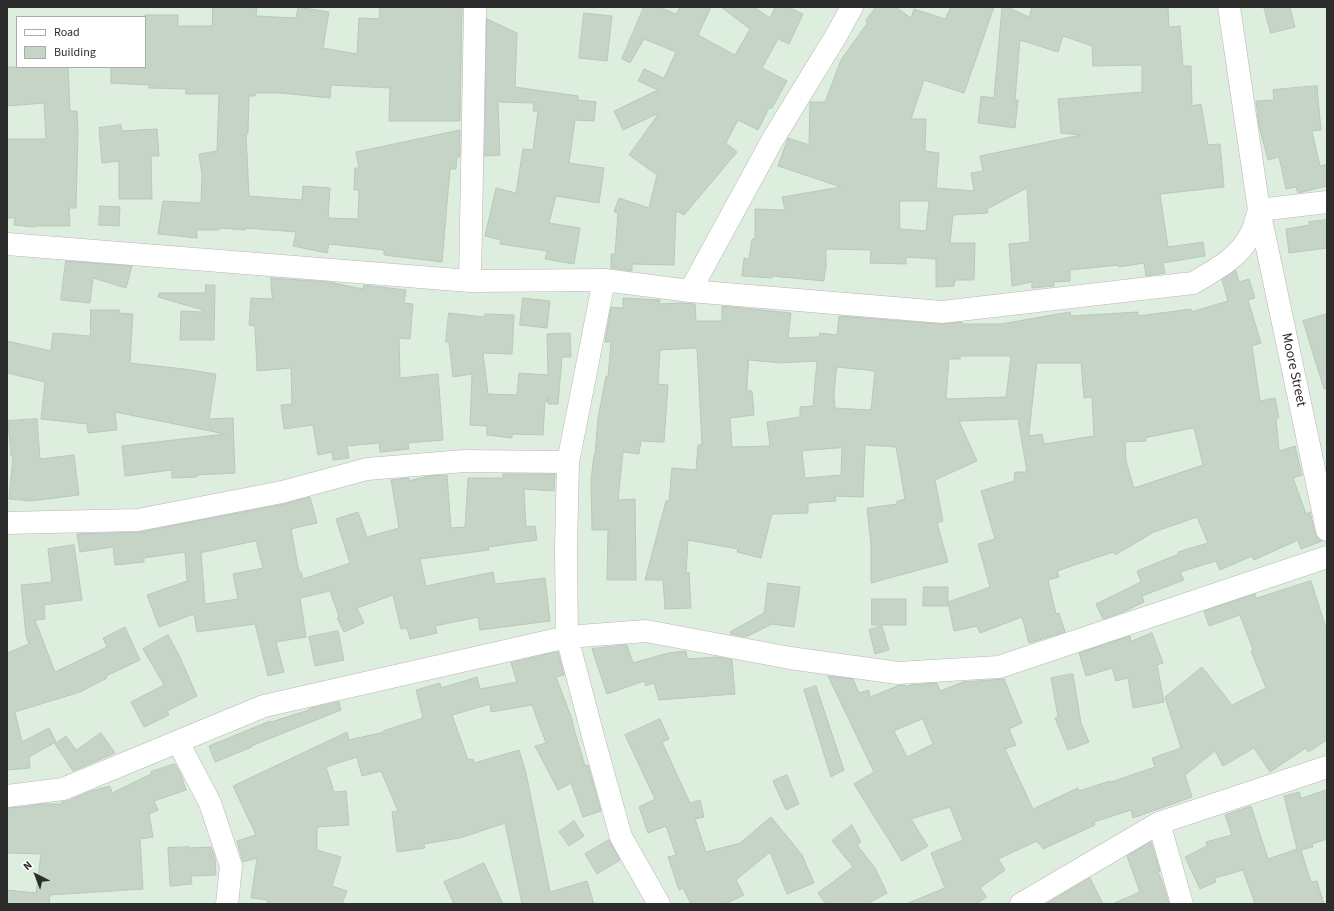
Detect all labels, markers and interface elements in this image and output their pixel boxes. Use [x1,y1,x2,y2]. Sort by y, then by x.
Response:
legend [16,16,146,68]
text: Road [54,24,80,41]
text: Building [54,44,96,61]
street label: Moore Street [1277,332,1309,408]
north arrow [16,855,56,895]
text: N [20,858,35,874]

